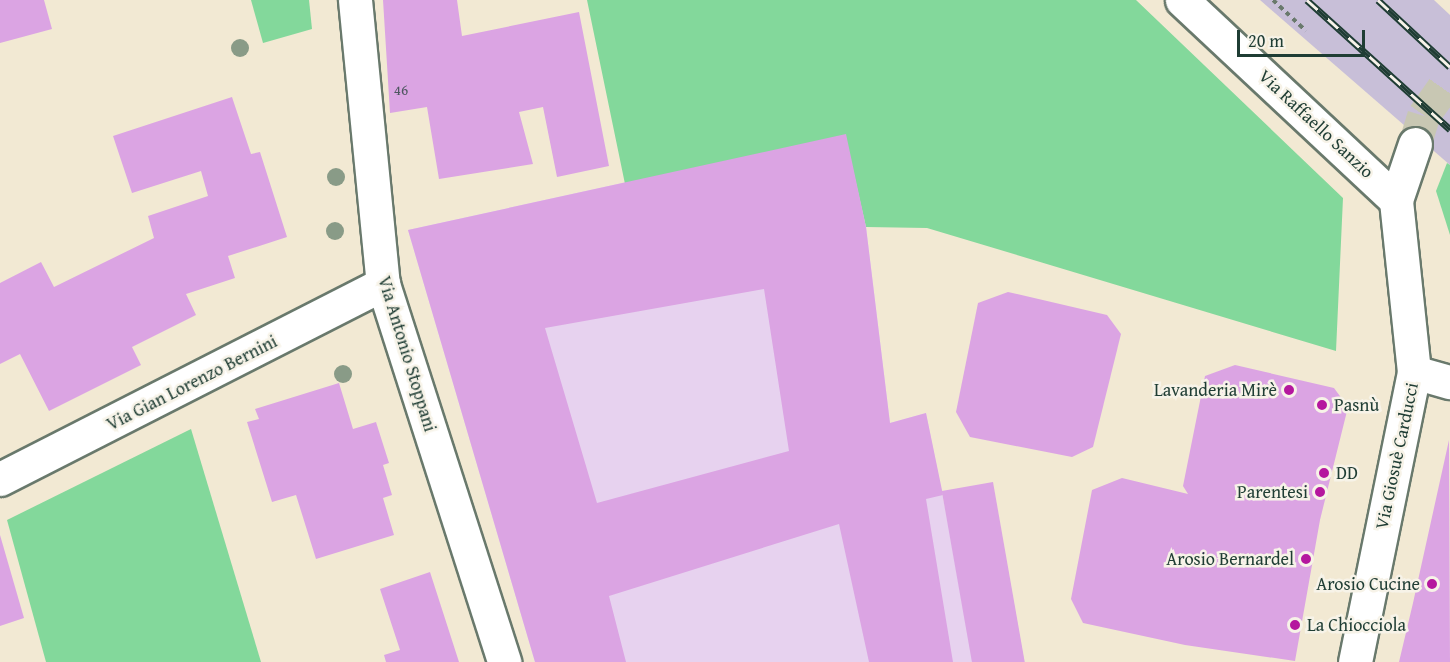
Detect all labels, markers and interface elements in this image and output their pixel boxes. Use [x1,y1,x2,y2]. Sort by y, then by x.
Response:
scale bar [1240,18,1368,56]
text: 20 m [1248,27,1284,54]
street label: Via Raffaello Sanzio [1254,65,1378,183]
house number: 46 [394,81,408,99]
street label: Via Antonio Stoppani [373,274,441,434]
street label: Via Gian Lorenzo Bernini [103,331,281,435]
place label: Lavanderia Mirè [1154,379,1277,401]
street label: Via Giosuè Carducci [1371,381,1423,531]
marker: Lavanderia Mirè [1282,383,1296,397]
place label: Pasnù [1334,394,1379,416]
marker: Pasnù [1315,398,1329,412]
place label: DD [1336,462,1358,484]
marker: DD [1317,466,1331,480]
place label: Parentesi [1237,481,1308,503]
marker: Parentesi [1313,485,1327,499]
place label: Arosio Bernardel [1166,548,1294,570]
marker: Arosio Bernardel [1299,552,1313,566]
place label: Arosio Cucine [1316,573,1420,595]
marker: Arosio Cucine [1425,577,1439,591]
place label: La Chiocciola [1307,614,1406,636]
marker: La Chiocciola [1288,618,1302,632]

